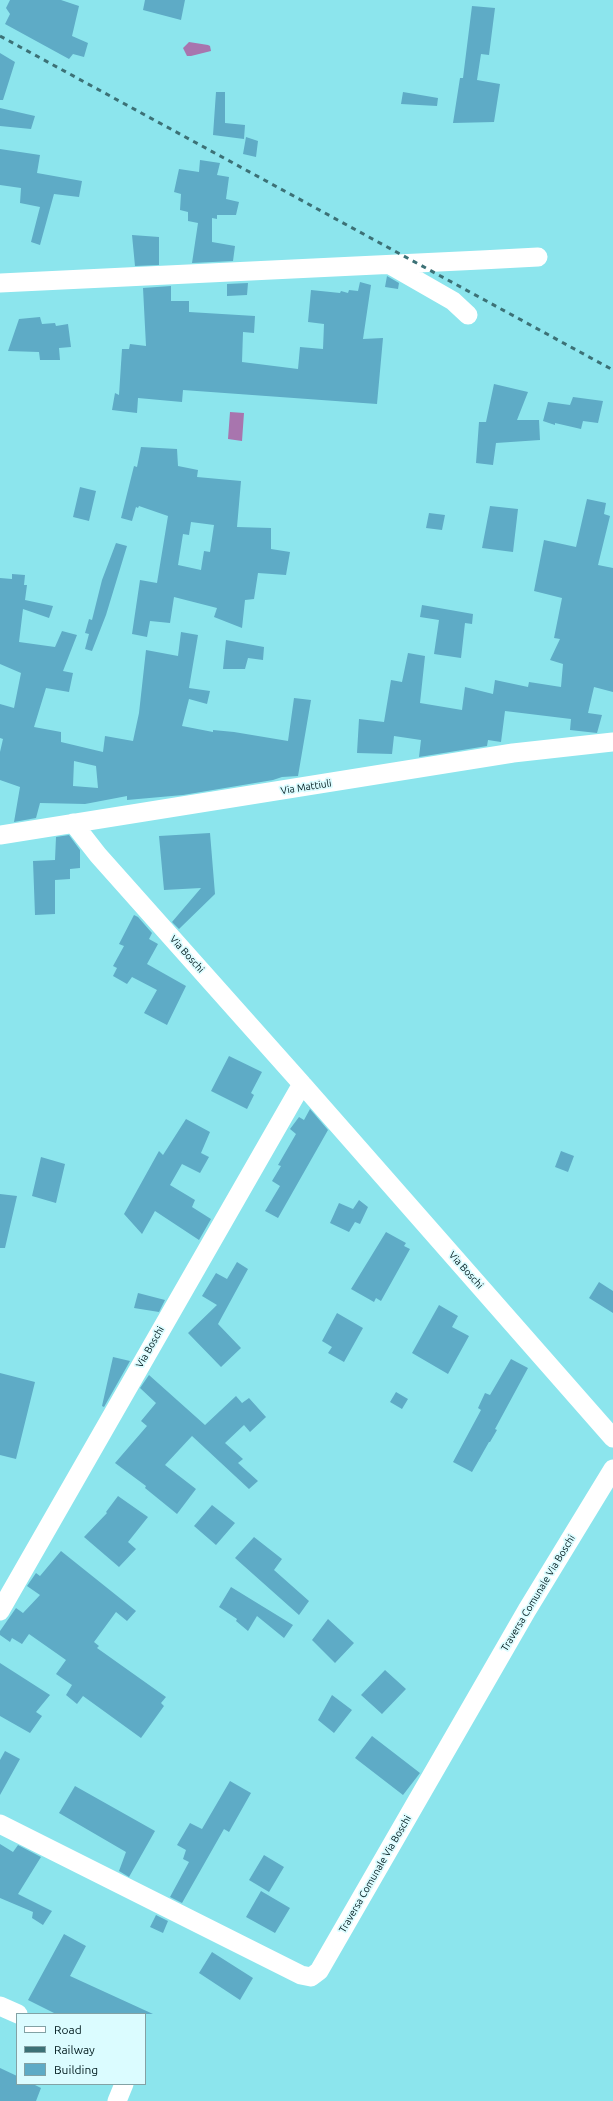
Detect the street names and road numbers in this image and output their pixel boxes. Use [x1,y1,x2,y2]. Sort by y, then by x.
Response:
street label: Via Mattiuli [280,777,332,797]
street label: Via Boschi [167,933,207,975]
street label: Via Boschi [446,1249,486,1291]
street label: Via Boschi [133,1324,167,1370]
street label: Traversa Comunale Via Boschi [498,1533,578,1653]
street label: Traversa Comunale Via Boschi [336,1813,414,1935]

